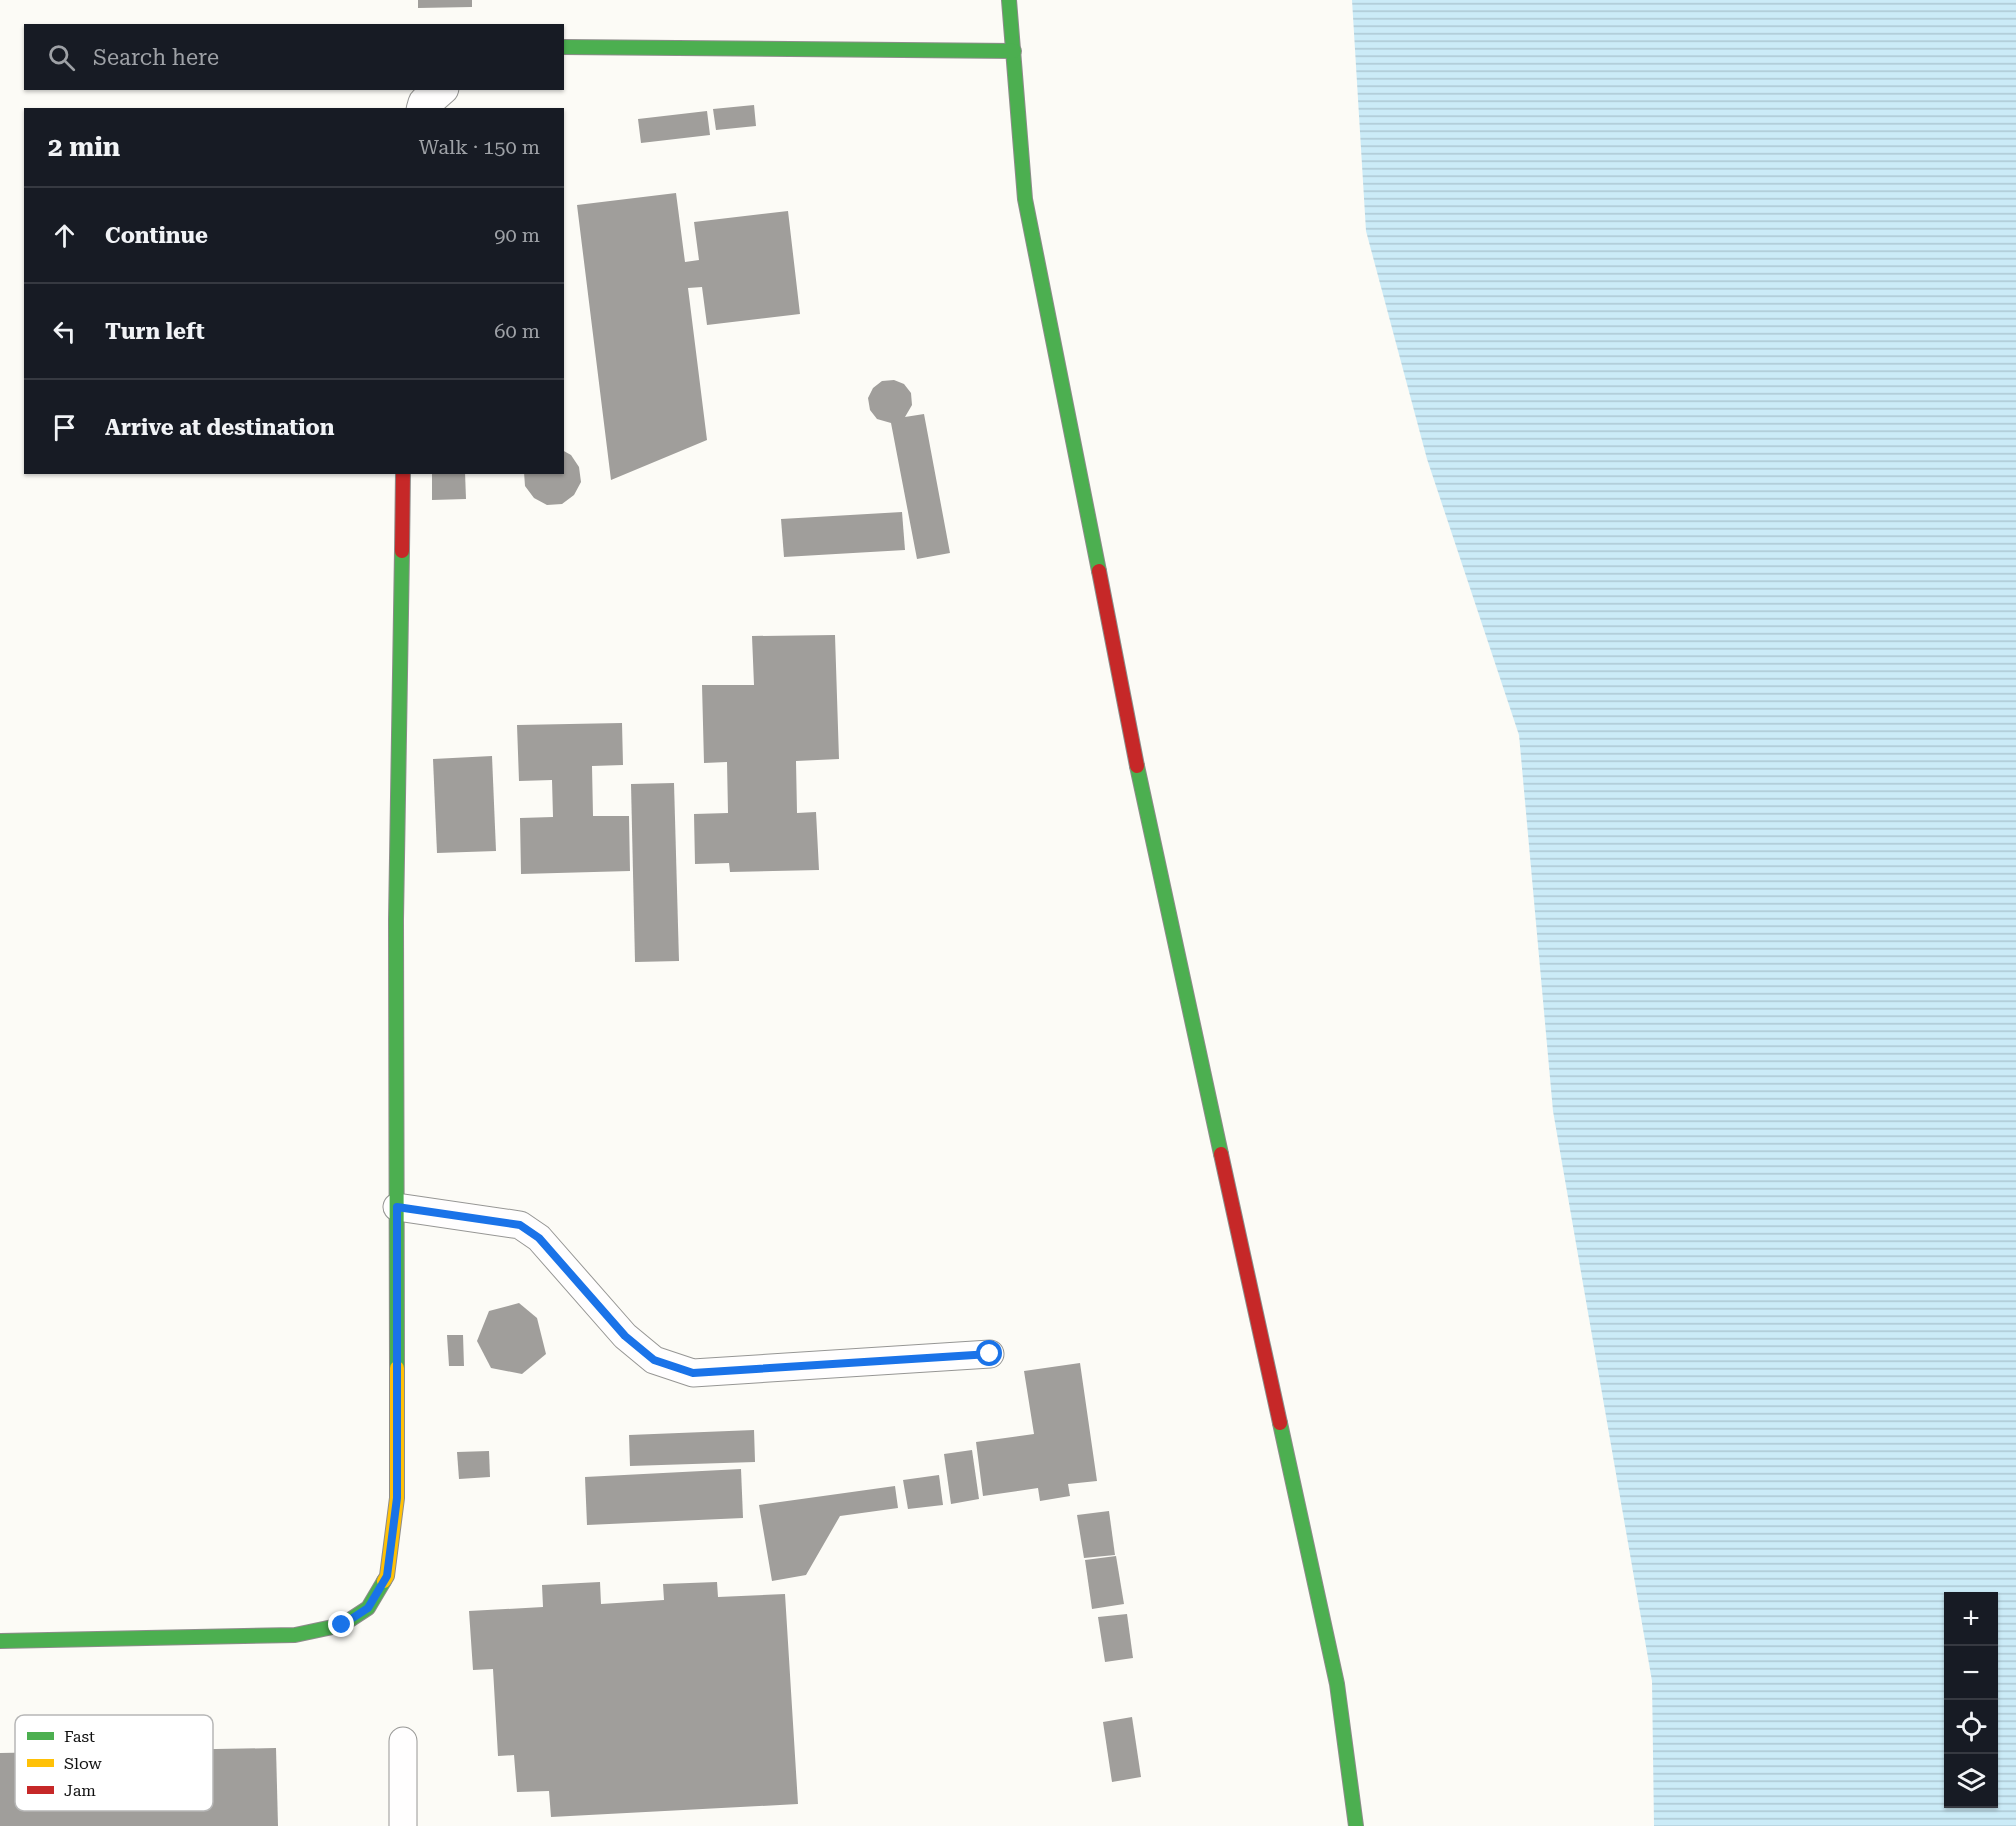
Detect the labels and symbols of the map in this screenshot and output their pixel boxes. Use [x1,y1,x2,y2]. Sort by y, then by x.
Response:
route start [976,1340,1002,1366]
route end [328,1611,354,1637]
legend [15,1715,213,1811]
text: Fast [64,1727,95,1746]
text: Slow [64,1754,102,1773]
text: Jam [64,1781,96,1800]

